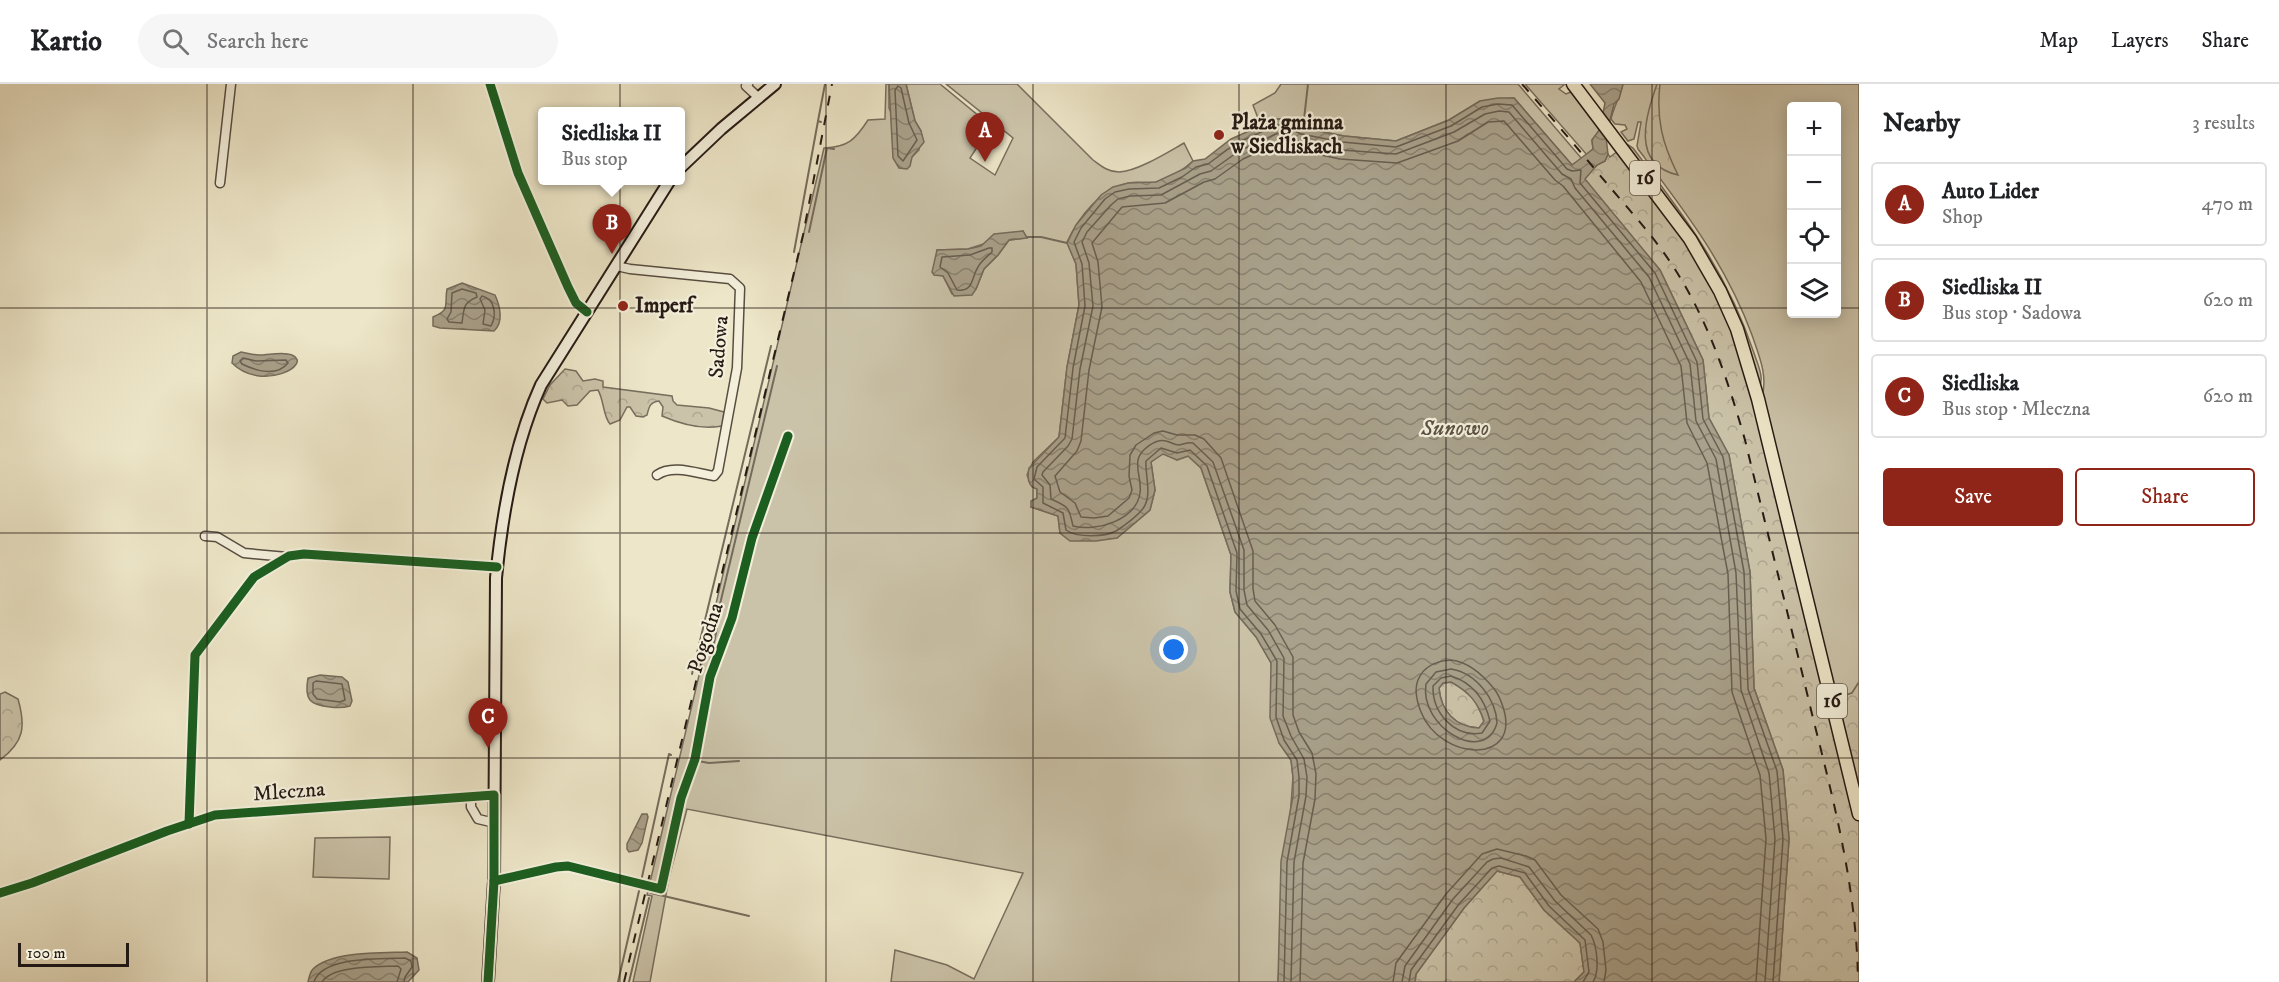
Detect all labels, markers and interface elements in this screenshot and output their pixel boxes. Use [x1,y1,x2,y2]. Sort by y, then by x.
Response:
search box [138,14,558,68]
text: Kartio [30,24,102,59]
icon: search [159,25,192,58]
text: Search here [207,28,309,55]
text: Map [2039,28,2078,54]
text: Layers [2111,28,2169,54]
text: Share [2202,28,2249,54]
map controls [1787,102,1841,318]
button: + [1787,102,1841,156]
popup [538,107,685,185]
text: Nearby [1883,107,1960,140]
place label: Plaża gminna w Siedliskach [1230,110,1344,160]
text: 3 results [2192,111,2255,136]
pin: A [966,112,1004,162]
text: Siedliska II [561,120,662,147]
marker: Plaża gminna w Siedliskach [1212,128,1226,142]
text: Bus stop [561,147,628,172]
button: − [1787,156,1841,210]
road number: 16 [1630,161,1660,195]
text: Auto Lider [1942,178,2039,205]
text: A [1898,192,1911,217]
text: 470 m [2202,192,2253,217]
pin: B [592,204,632,254]
text: Shop [1942,205,1983,230]
button: locate [1787,210,1841,264]
button: layers [1787,264,1841,318]
text: Siedliska II [1942,274,2042,301]
text: B [1898,288,1911,313]
text: 620 m [2203,288,2253,313]
place label: Imperf [635,293,696,319]
marker: Imperf [616,299,630,313]
text: Bus stop · Sadowa [1942,301,2081,326]
street label: Sadowa [703,314,735,379]
text: Siedliska [1942,370,2019,397]
text: C [1898,384,1911,409]
text: 620 m [2203,384,2253,409]
text: Bus stop · Mleczna [1942,397,2090,422]
water label: Sunowo [1420,415,1489,442]
button: Save [1883,468,2063,526]
button: Share [2075,468,2255,526]
street label: Pogodna [682,599,730,677]
your location [1159,635,1188,664]
road number: 16 [1817,684,1847,718]
pin: C [468,698,508,748]
street label: Mleczna [252,777,326,807]
scale bar [18,940,129,968]
text: 100 m [27,943,66,963]

